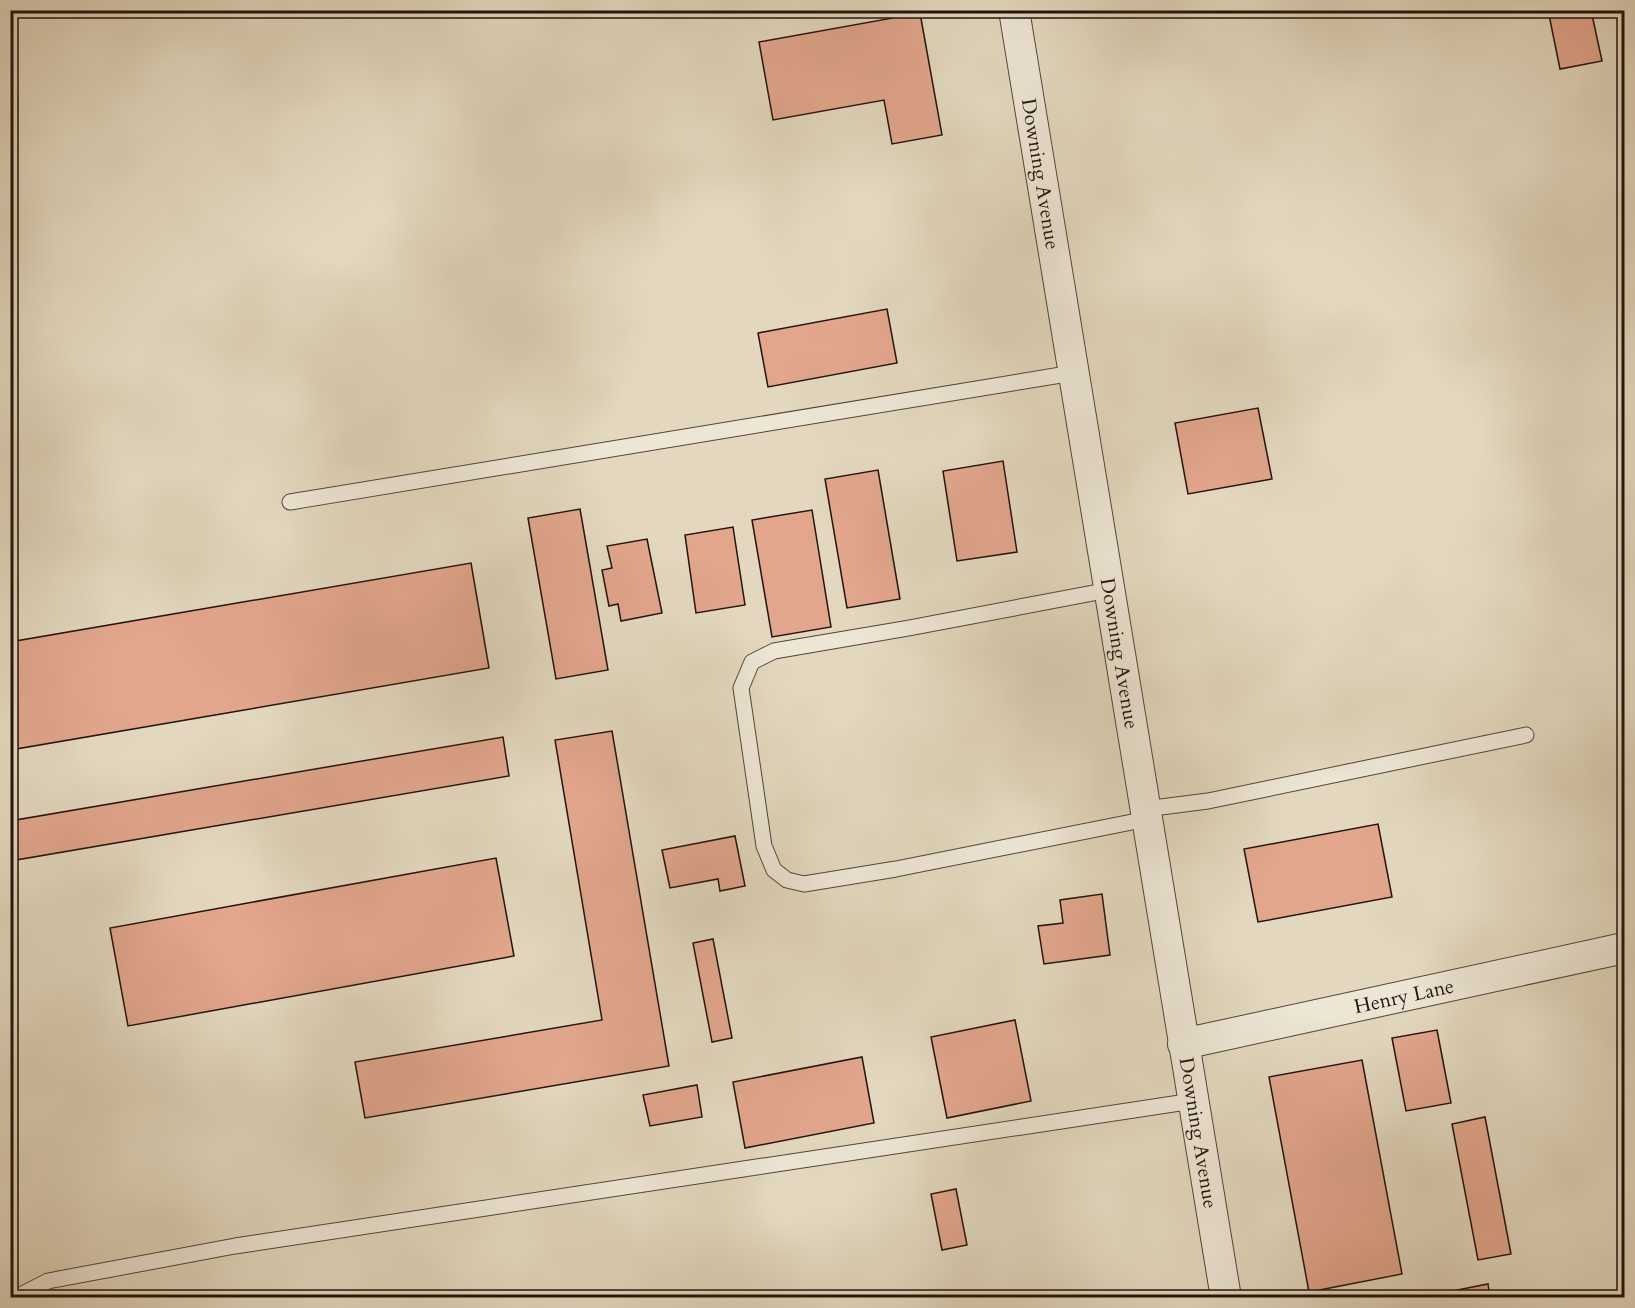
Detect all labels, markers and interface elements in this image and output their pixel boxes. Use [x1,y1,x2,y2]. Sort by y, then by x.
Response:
street label: Downing Avenue [1015,96,1067,251]
street label: Downing Avenue [1094,576,1146,731]
street label: Henry Lane [1351,972,1456,1020]
street label: Downing Avenue [1173,1055,1225,1211]

